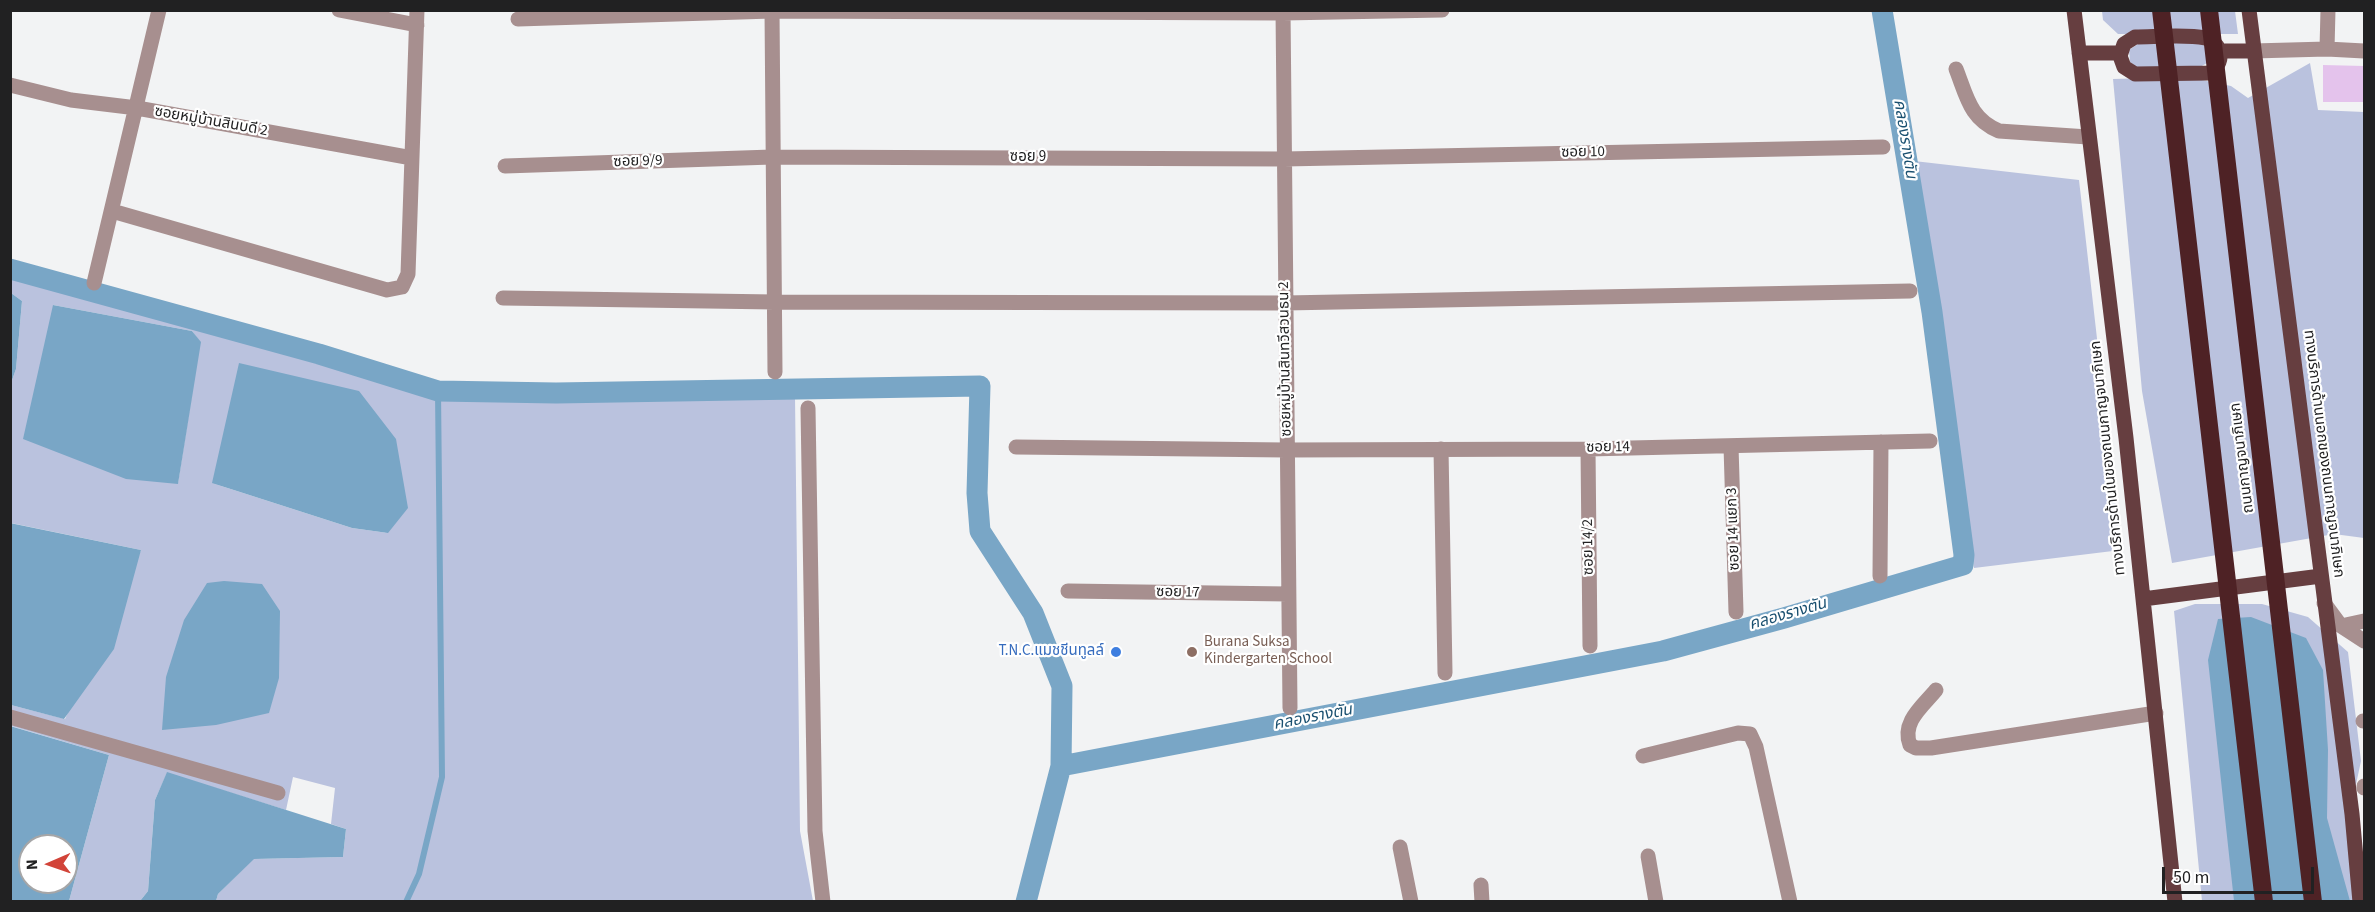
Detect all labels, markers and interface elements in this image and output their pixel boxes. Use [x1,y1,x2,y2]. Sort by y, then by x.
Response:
water label: คลองรางตัน [1888,98,1920,180]
street label: ซอยหมู่บ้านสินบดี 2 [153,103,269,141]
street label: ซอย 10 [1561,144,1605,162]
street label: ซอย 9 [1010,149,1046,167]
street label: ซอย 9/9 [613,152,663,172]
street label: ซอยหมู่บ้านสินทวีสวนธน 2 [1276,281,1296,437]
street label: ทางบริการด้านนอกของถนนกาญจนาภิเษก [2299,329,2347,579]
street label: ทางบริการด้านในของถนนกาญจนาภิเษก [2088,340,2130,576]
street label: ถนนกาญจนาภิเษก [2227,402,2259,514]
street label: ซอย 14 [1586,439,1630,457]
street label: ซอย 14 แยก 3 [1724,487,1744,571]
street label: ซอย 14/2 [1580,519,1598,575]
street label: ซอย 17 [1156,584,1200,602]
water label: คลองรางตัน [1747,595,1829,635]
place label: Burana Suksa Kindergarten School [1204,634,1332,669]
place label: T.N.C.แมชชีนทูลล์ [998,643,1104,661]
marker: T.N.C.แมชชีนทูลล์ [1109,645,1123,659]
marker: Burana Suksa Kindergarten School [1185,645,1199,659]
water label: คลองรางตัน [1272,701,1354,735]
north arrow [18,834,78,894]
scale bar [2165,855,2316,893]
text: N [21,859,43,870]
text: 50 m [2173,865,2209,890]

